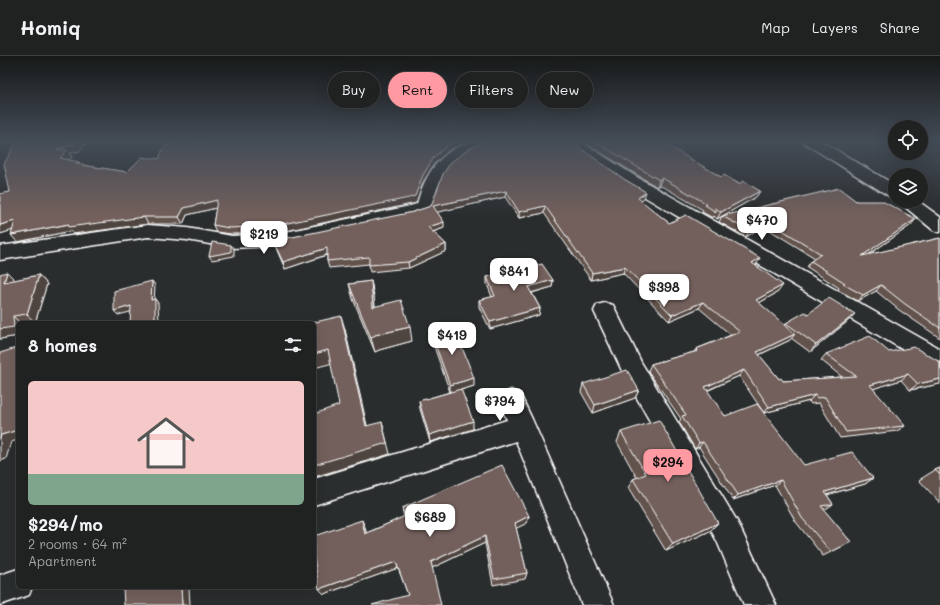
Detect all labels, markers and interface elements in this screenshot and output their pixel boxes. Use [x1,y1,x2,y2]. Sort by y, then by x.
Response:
text: Homiq [20,15,81,40]
text: Map [761,18,790,37]
text: Layers [812,18,858,37]
text: Share [880,18,920,37]
chip: Buy [328,72,380,108]
chip: Rent [388,72,447,108]
chip: Filters [455,72,528,108]
chip: New [536,72,593,108]
map controls [888,120,928,208]
button: locate [888,120,928,160]
button: layers [888,168,928,208]
pin: $470 [738,207,786,241]
text: $470 [746,211,778,228]
pin: $219 [240,221,288,255]
text: $219 [250,225,278,242]
pin: $841 [490,258,538,292]
text: $841 [499,262,529,279]
pin: $398 [640,274,688,308]
text: $398 [648,278,680,295]
pin: $419 [428,322,476,356]
text: $419 [437,326,467,343]
text: 8 homes [28,334,97,356]
icon: filters [282,334,304,356]
pin: $794 [476,388,524,422]
text: $794 [484,392,516,409]
icon: home [130,407,202,479]
pin: $294 [644,449,692,483]
text: $294 [652,453,684,470]
pin: $689 [406,504,454,538]
text: $689 [414,508,446,525]
text: $294/mo [28,513,103,535]
text: 2 rooms · 64 m² [28,535,127,552]
text: Apartment [28,552,97,569]

